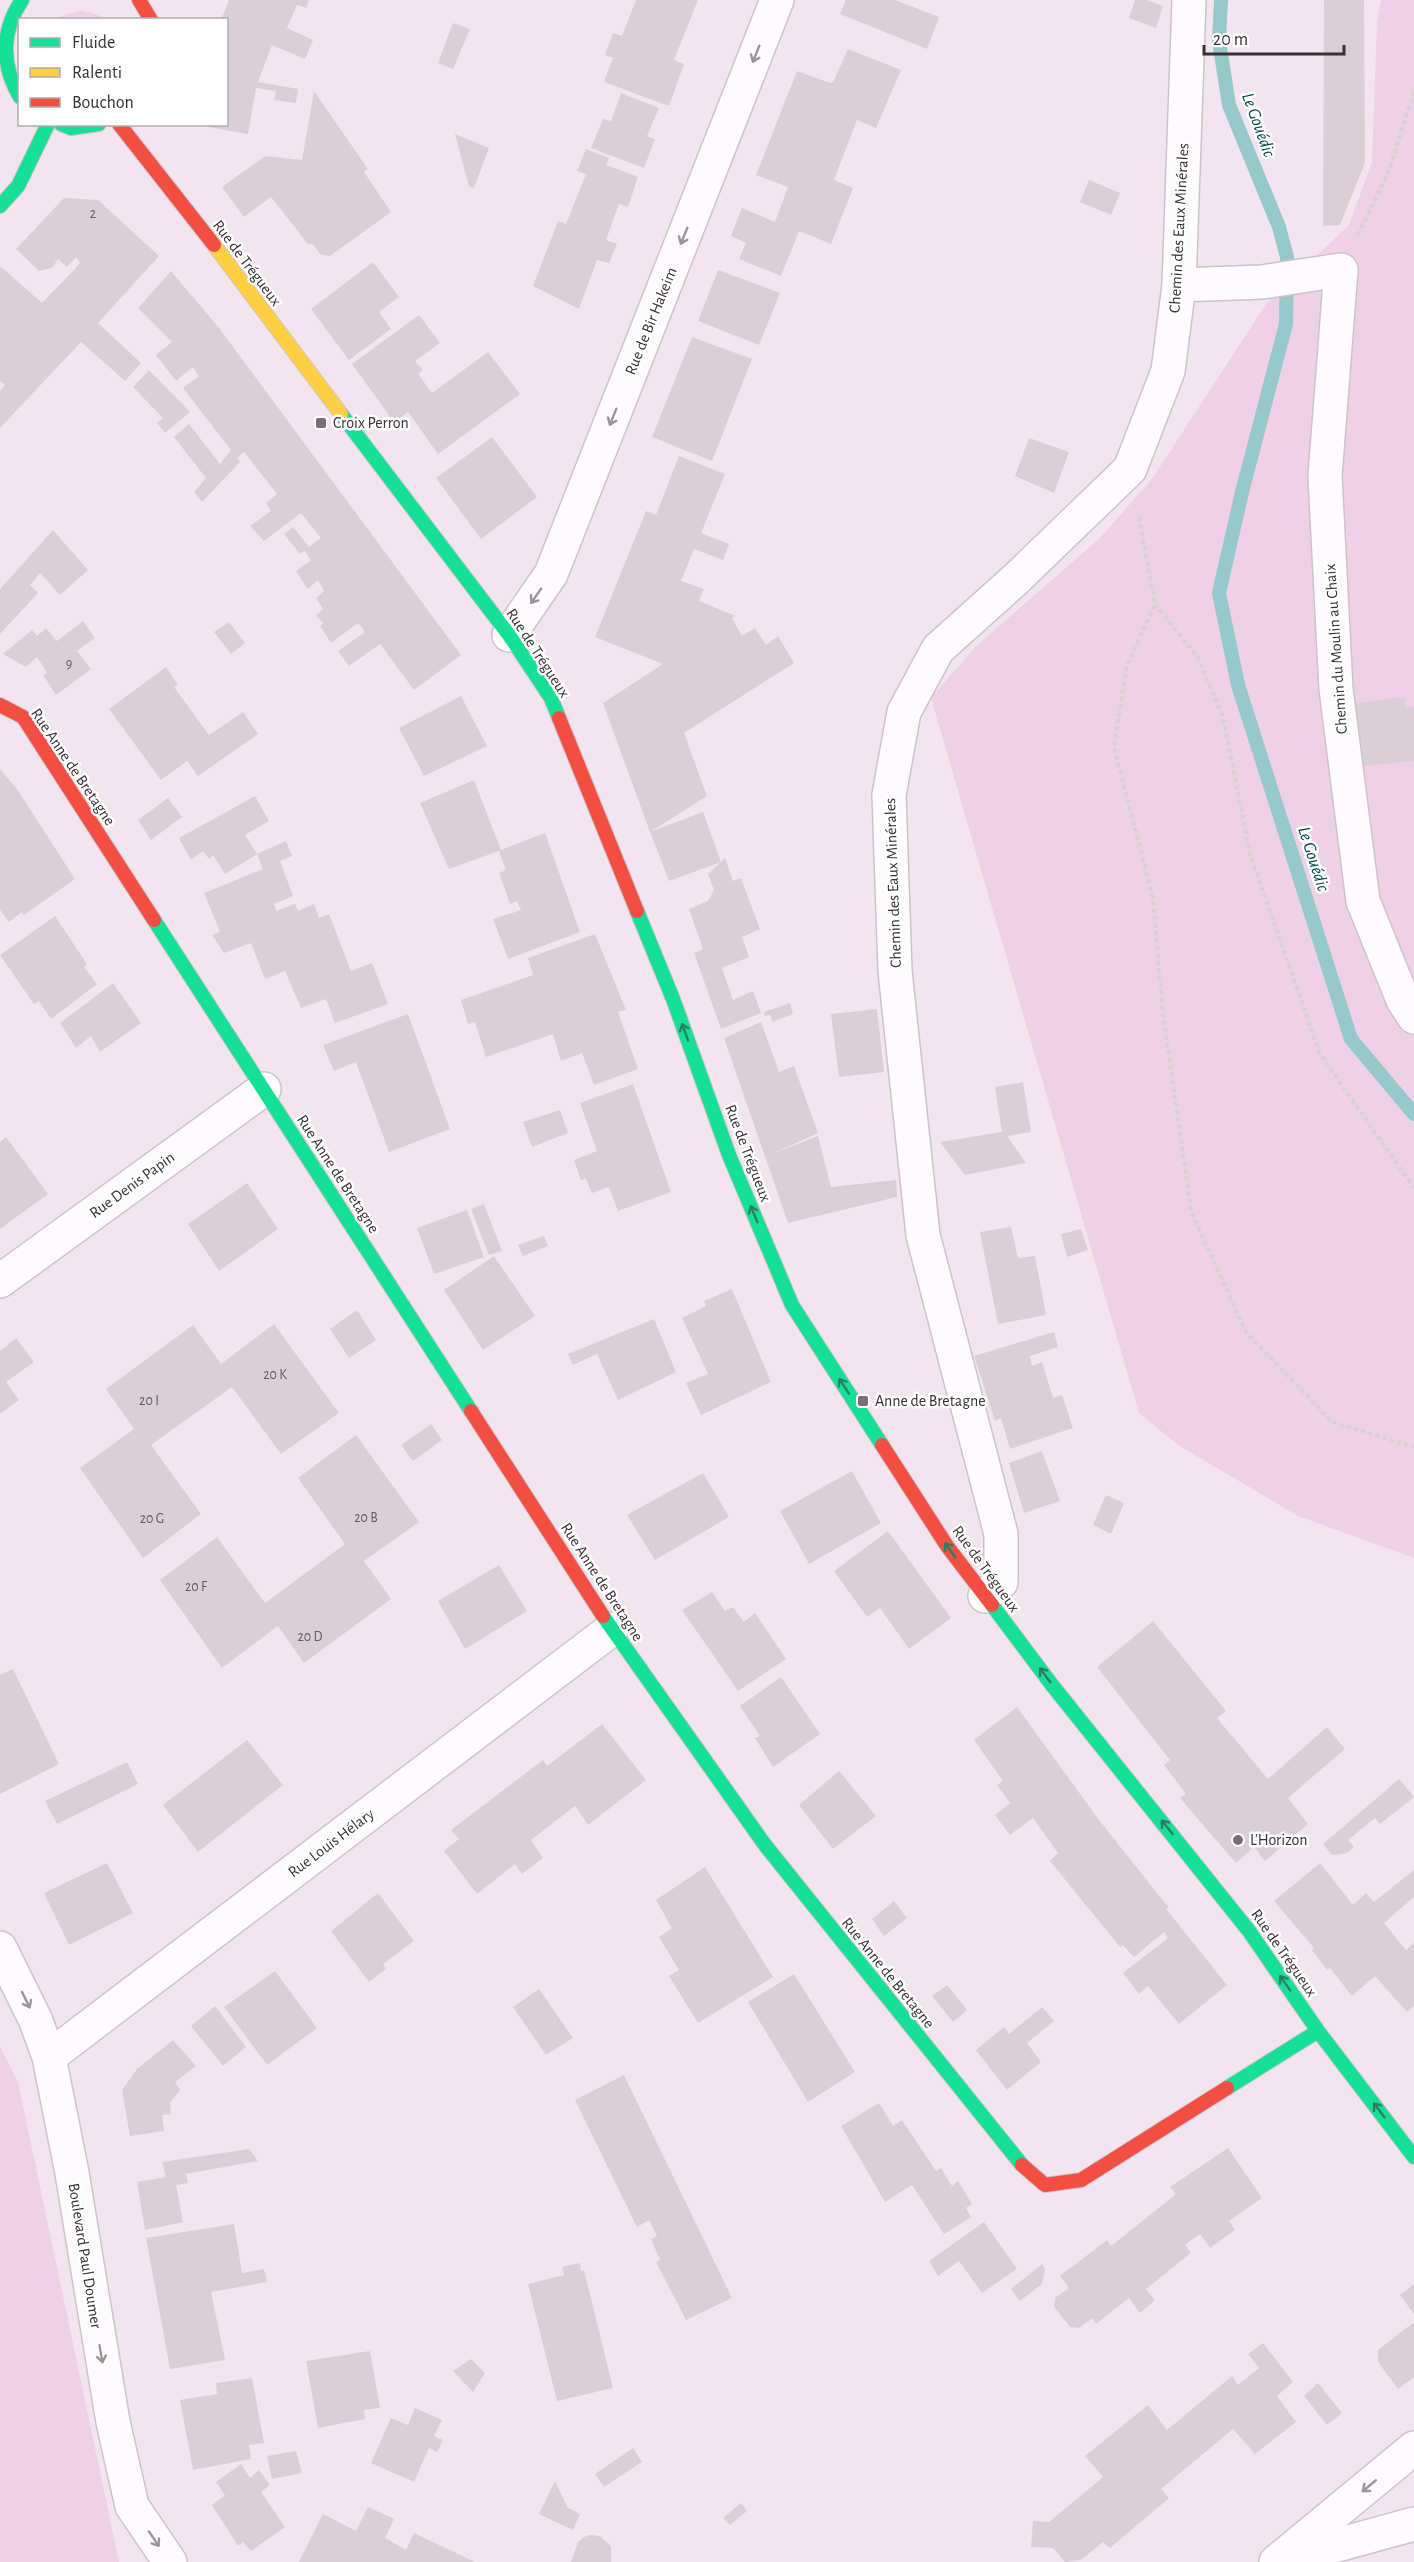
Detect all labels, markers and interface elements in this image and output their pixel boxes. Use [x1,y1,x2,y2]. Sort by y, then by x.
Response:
legend [18,18,228,126]
scale bar [1204,18,1344,56]
text: 20 m [1213,31,1248,49]
text: Fluide [72,34,115,52]
one-way arrow [750,45,761,63]
text: Ralenti [72,64,122,82]
water label: Le Gouédic [1238,90,1278,160]
text: Bouchon [72,94,134,112]
street label: Chemin des Eaux Minérales [1167,143,1191,313]
house number: 2 [90,207,96,221]
street label: Rue de Trégueux [210,217,284,309]
one-way arrow [678,226,689,245]
street label: Rue de Bir Hakeim [622,265,680,377]
one-way arrow [607,408,618,426]
place label: Croix Perron [333,415,409,431]
marker: Croix Perron [314,416,328,430]
street label: Chemin du Moulin au Chaix [1322,563,1350,735]
one-way arrow [530,587,542,603]
street label: Rue de Trégueux [503,606,573,700]
house number: 9 [66,657,72,671]
street label: Rue Anne de Bretagne [28,706,118,828]
street label: Chemin des Eaux Minérales [882,798,904,968]
water label: Le Gouédic [1294,824,1332,895]
one-way arrow [679,1023,690,1041]
street label: Rue de Trégueux [722,1102,774,1204]
street label: Rue Anne de Bretagne [294,1112,382,1236]
street label: Rue Denis Papin [87,1149,177,1221]
one-way arrow [748,1205,759,1224]
house number: 20 K [263,1368,287,1382]
one-way arrow [838,1378,850,1395]
place label: Anne de Bretagne [875,1393,986,1409]
house number: 20 I [139,1394,159,1408]
marker: Anne de Bretagne [856,1394,870,1408]
house number: 20 B [354,1511,378,1525]
house number: 20 G [140,1512,164,1526]
street label: Rue Anne de Bretagne [558,1520,646,1644]
street label: Rue de Trégueux [949,1523,1023,1615]
one-way arrow [944,1542,956,1558]
house number: 20 F [185,1580,208,1594]
house number: 20 D [297,1630,323,1644]
one-way arrow [1039,1668,1051,1684]
street label: Rue Louis Hélary [285,1806,378,1881]
one-way arrow [1161,1819,1174,1835]
place label: L'Horizon [1250,1832,1307,1848]
marker: L'Horizon [1231,1833,1245,1847]
street label: Rue de Trégueux [1248,1906,1320,2000]
street label: Rue Anne de Bretagne [839,1915,937,2031]
one-way arrow [1279,1975,1291,1991]
one-way arrow [20,1991,32,2009]
one-way arrow [1372,2103,1385,2119]
street label: Boulevard Paul Doumer [66,2182,105,2331]
one-way arrow [96,2344,107,2363]
one-way arrow [1361,2479,1377,2492]
one-way arrow [149,2530,161,2547]

